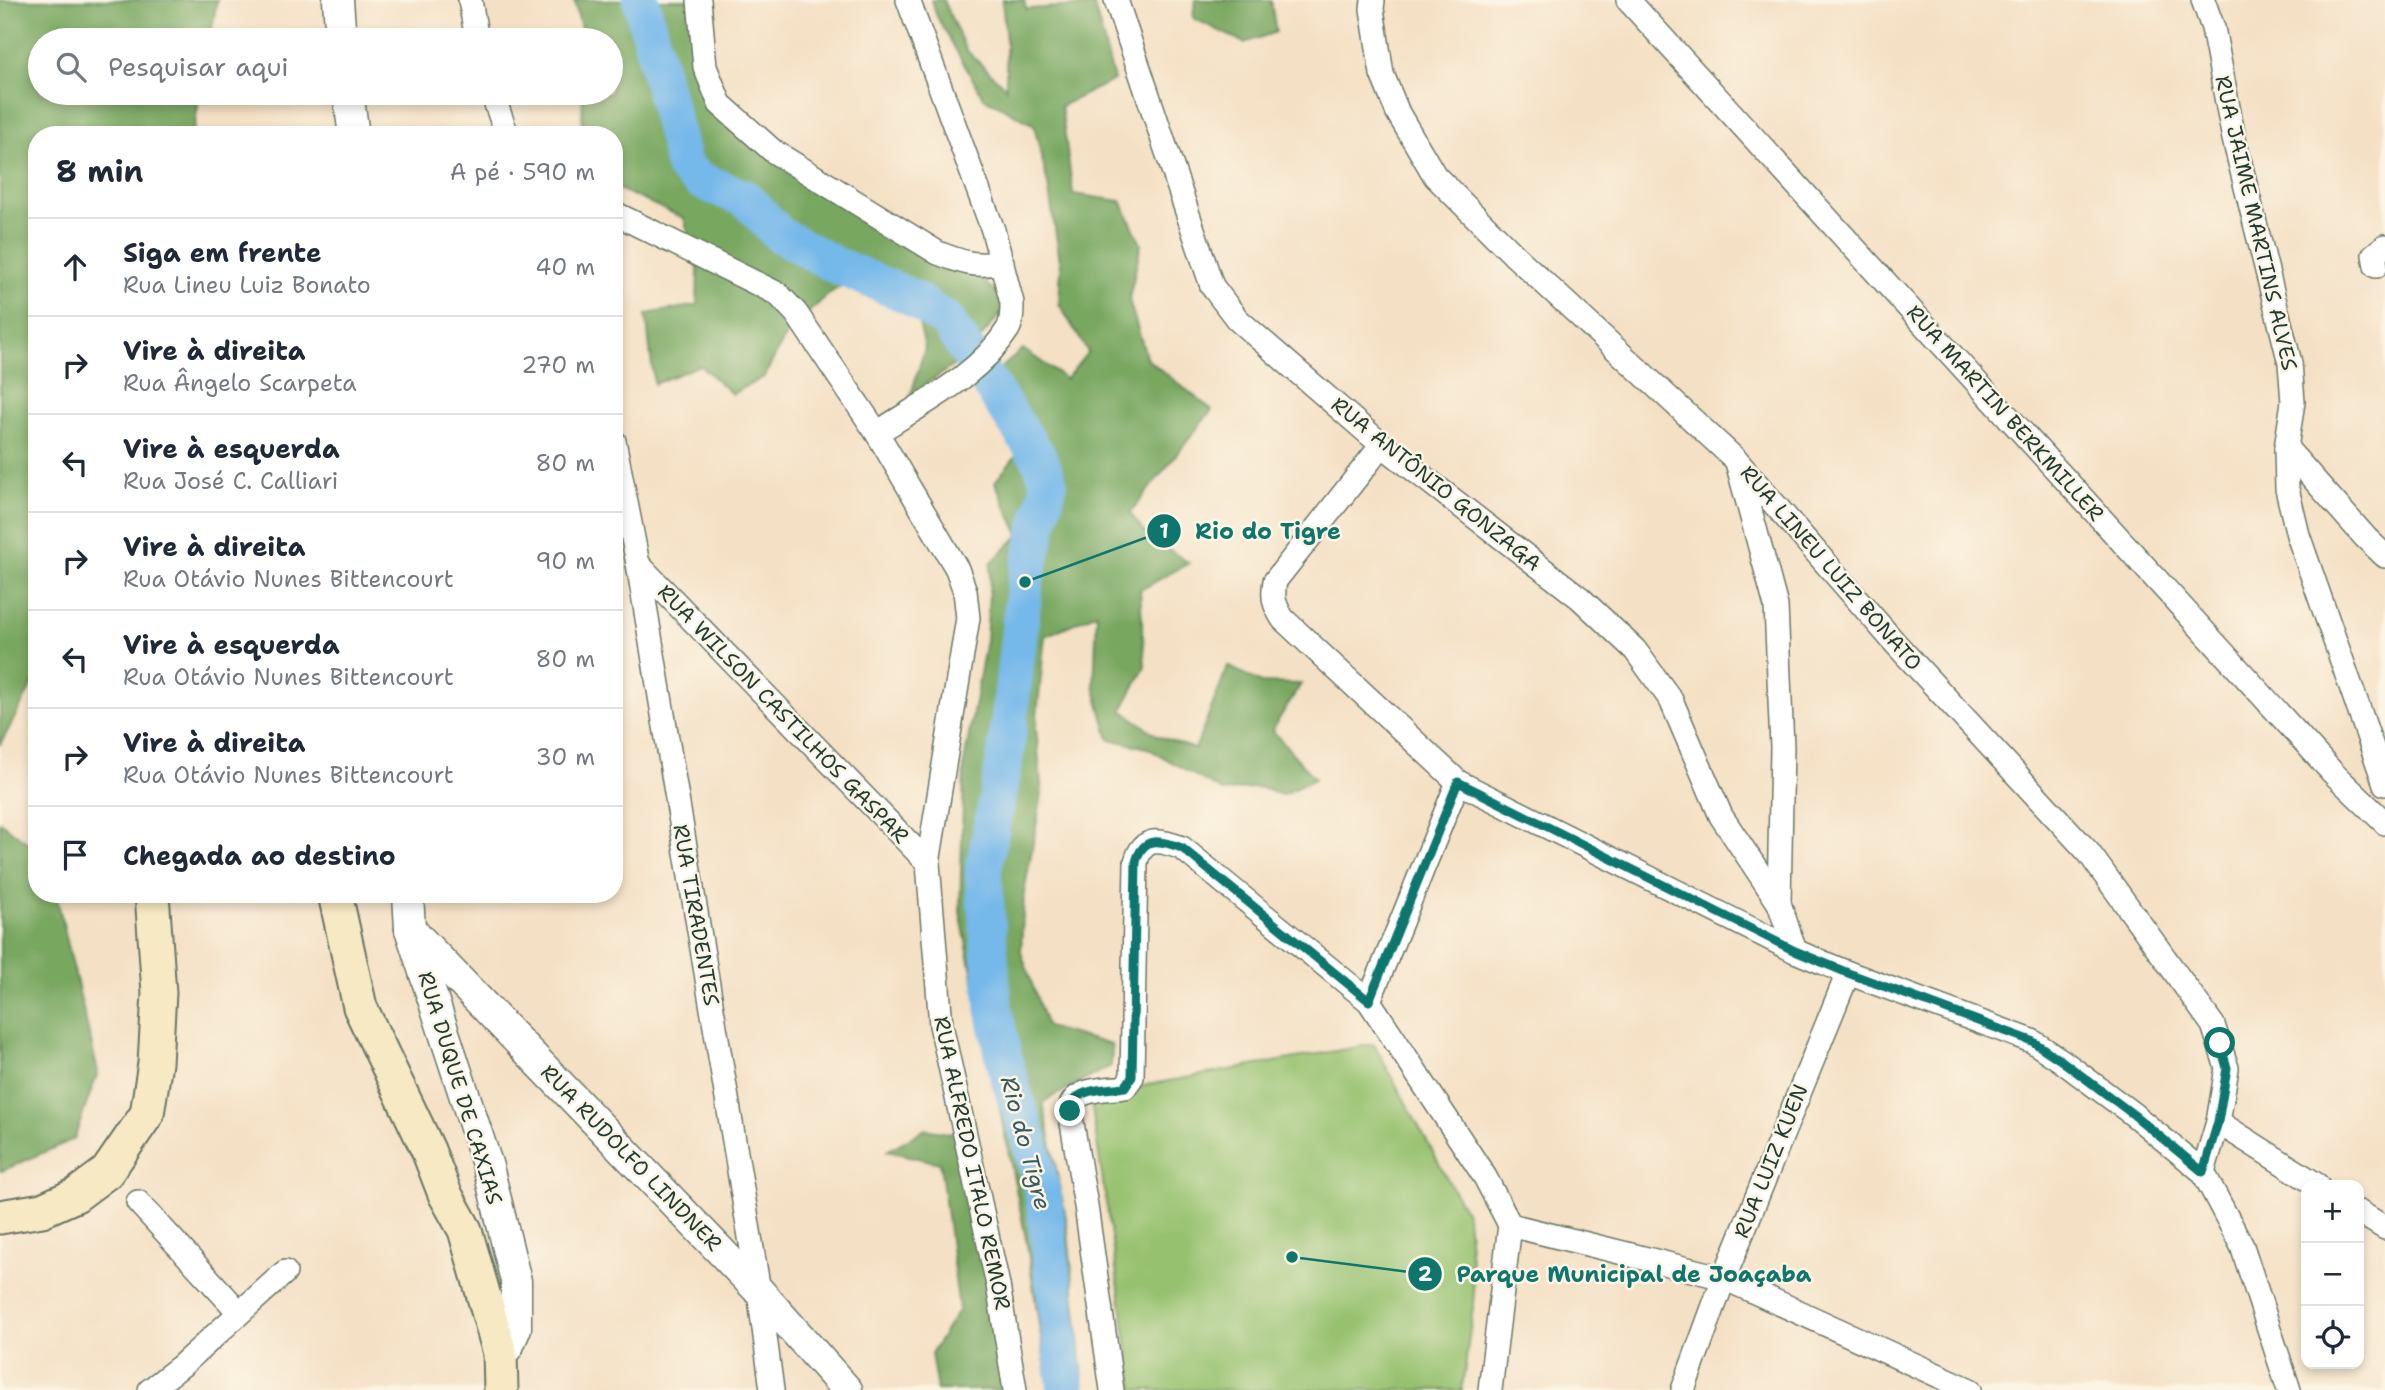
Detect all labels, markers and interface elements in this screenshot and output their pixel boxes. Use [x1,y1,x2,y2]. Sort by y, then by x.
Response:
search box [28,28,623,105]
icon: search [52,48,90,86]
text: Pesquisar aqui [108,49,289,84]
street label: RUA JAIME MARTINS ALVES [2208,73,2304,373]
text: 8 min [56,151,143,192]
text: A pé · 590 m [450,157,595,187]
text: Siga em frente [123,235,322,270]
icon: ahead [56,248,94,286]
text: 40 m [535,252,595,282]
text: Rua Lineu Luiz Bonato [123,270,371,300]
street label: RUA MARTIN BERKMILLER [1900,299,2110,527]
text: Vire à direita [123,333,305,368]
icon: right [56,346,94,384]
text: 270 m [521,350,595,380]
text: Rua Ângelo Scarpeta [123,368,357,398]
street label: RUA ANTÔNIO GONZAGA [1325,390,1547,577]
text: Vire à esquerda [123,431,340,466]
icon: left [56,444,94,482]
text: 80 m [536,448,595,478]
street label: RUA LINEU LUIZ BONATO [1734,459,1928,677]
text: Rua José C. Calliari [123,466,338,496]
callout: Rio do Tigre [1146,509,1355,553]
text: Rio do Tigre [1195,516,1341,546]
text: 1 [1159,517,1169,545]
text: Vire à direita [123,529,305,564]
icon: right [56,542,94,580]
text: 90 m [535,546,595,576]
text: Rua Otávio Nunes Bittencourt [123,564,454,594]
street label: RUA WILSON CASTILHOS GASPAR [651,578,915,850]
text: Vire à esquerda [123,627,340,662]
icon: left [56,640,94,678]
text: 80 m [536,644,595,674]
text: Rua Otávio Nunes Bittencourt [123,662,454,692]
text: Vire à direita [123,725,305,760]
icon: right [56,738,94,776]
text: 30 m [536,742,595,772]
text: Rua Otávio Nunes Bittencourt [123,760,454,790]
street label: RUA TIRADENTES [666,822,726,1008]
icon: arrive [56,836,94,874]
text: Chegada ao destino [123,838,396,873]
street label: RUA DUQUE DE CAXIAS [411,968,509,1208]
street label: RUA ALFREDO ITALO REMOR [927,1014,1017,1312]
route start [2204,1027,2235,1058]
street label: RUA RUDOLFO LINDNER [534,1059,728,1257]
water label: Rio do Tigre [994,1073,1058,1213]
street label: RUA LUIZ KUEN [1727,1080,1815,1242]
route end [1054,1095,1085,1126]
map controls [2301,1180,2364,1369]
button: + [2301,1180,2364,1243]
button: − [2301,1243,2364,1306]
callout: Parque Municipal de Joaçaba [1407,1252,1825,1296]
text: Parque Municipal de Joaçaba [1457,1259,1812,1289]
text: 2 [1418,1260,1433,1288]
button: locate [2301,1306,2364,1369]

